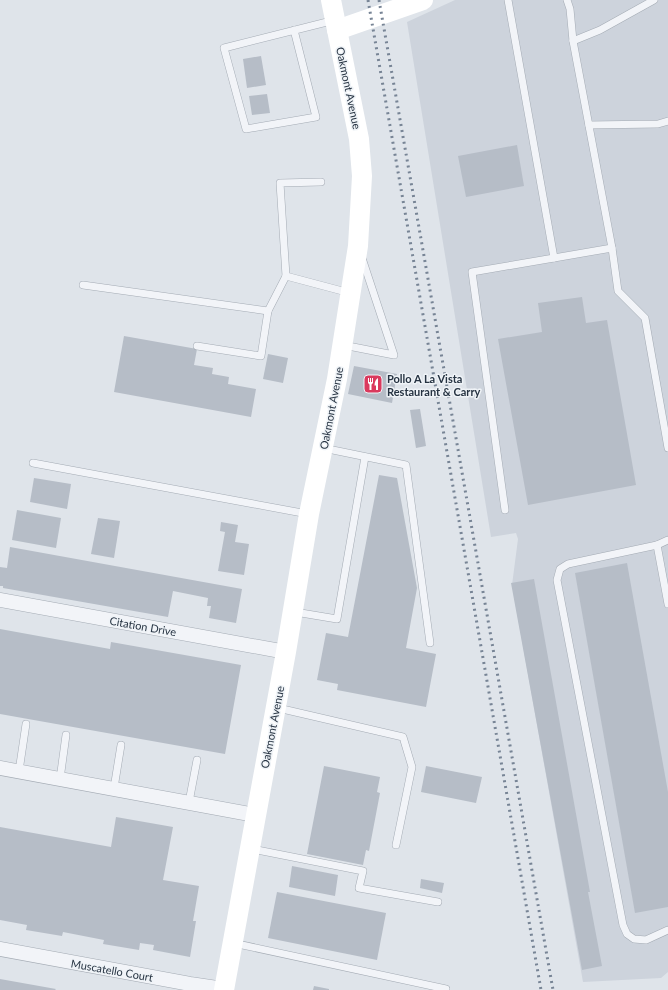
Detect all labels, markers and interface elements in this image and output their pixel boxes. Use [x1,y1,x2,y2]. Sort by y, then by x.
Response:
street label: Oakmont Avenue [334,46,364,131]
street label: Oakmont Avenue [317,365,345,450]
place label: Pollo A La Vista Restaurant & Carry [387,372,480,398]
restaurant icon: Pollo A La Vista Restaurant & Carry [362,373,384,395]
street label: Citation Drive [109,614,178,638]
street label: Oakmont Avenue [258,684,286,769]
street label: Muscatello Court [70,956,154,984]

